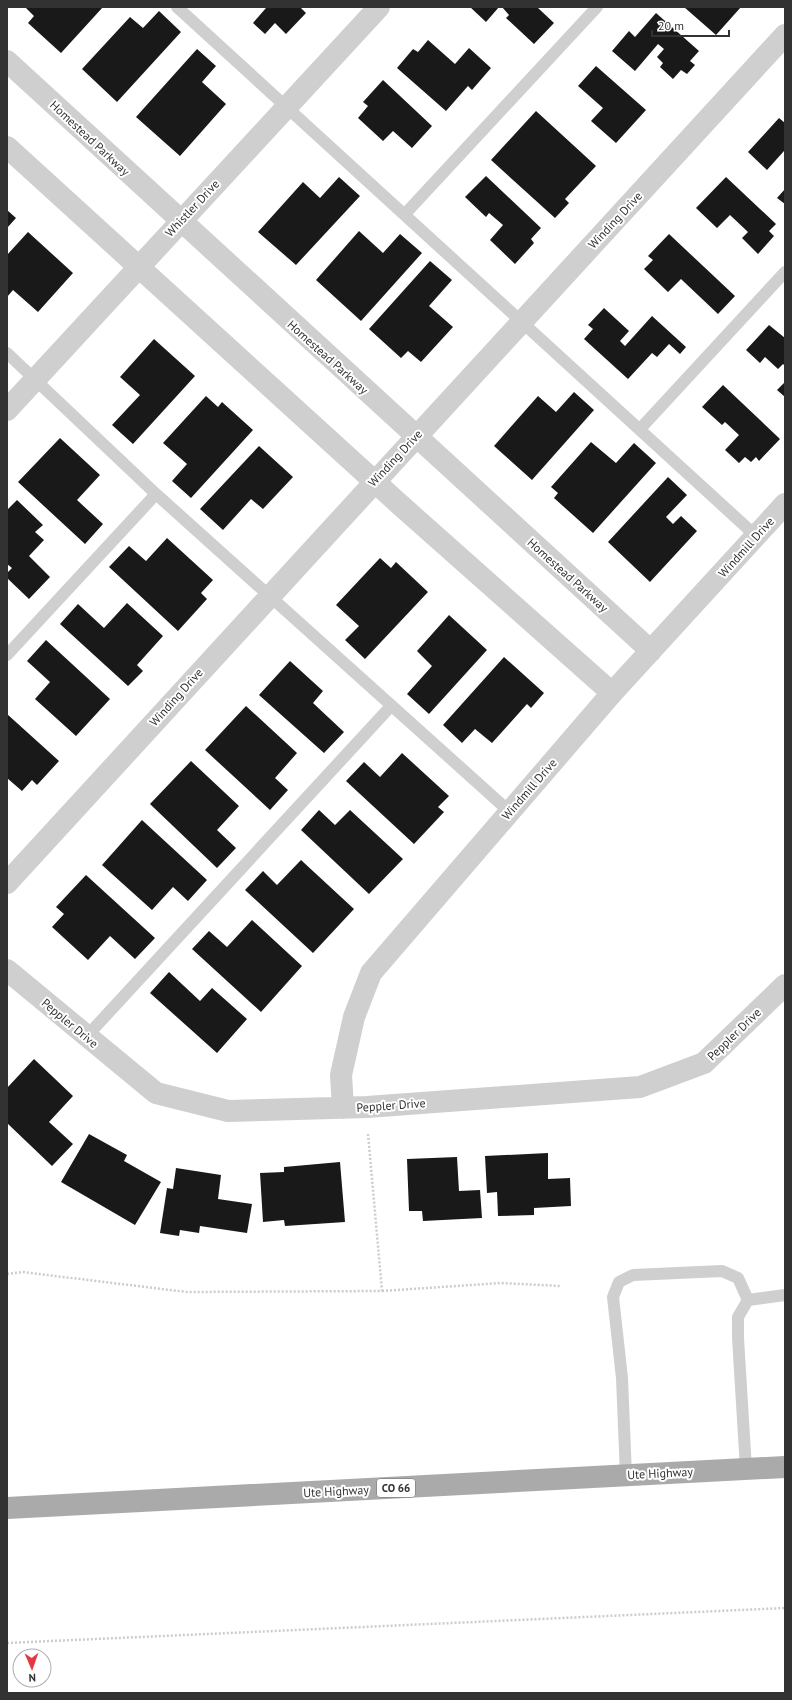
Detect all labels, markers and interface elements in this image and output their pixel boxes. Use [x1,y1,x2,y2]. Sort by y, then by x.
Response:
scale bar [652,12,729,38]
text: 20 m [658,18,684,33]
street label: Homestead Parkway [47,97,133,179]
street label: Whistler Drive [162,176,222,240]
street label: Winding Drive [585,188,645,252]
street label: Homestead Parkway [285,317,372,397]
street label: Winding Drive [365,426,425,490]
street label: Windmill Drive [715,514,777,580]
street label: Homestead Parkway [525,535,612,615]
street label: Winding Drive [146,665,206,729]
street label: Windmill Drive [498,755,560,823]
street label: Peppler Drive [39,995,101,1051]
street label: Peppler Drive [704,1005,764,1063]
street label: Peppler Drive [356,1095,426,1115]
street label: Ute Highway [627,1464,694,1482]
road number: CO 66 [377,1479,415,1497]
street label: Ute Highway [303,1482,370,1500]
north arrow [12,1648,52,1688]
text: N [28,1671,36,1685]

